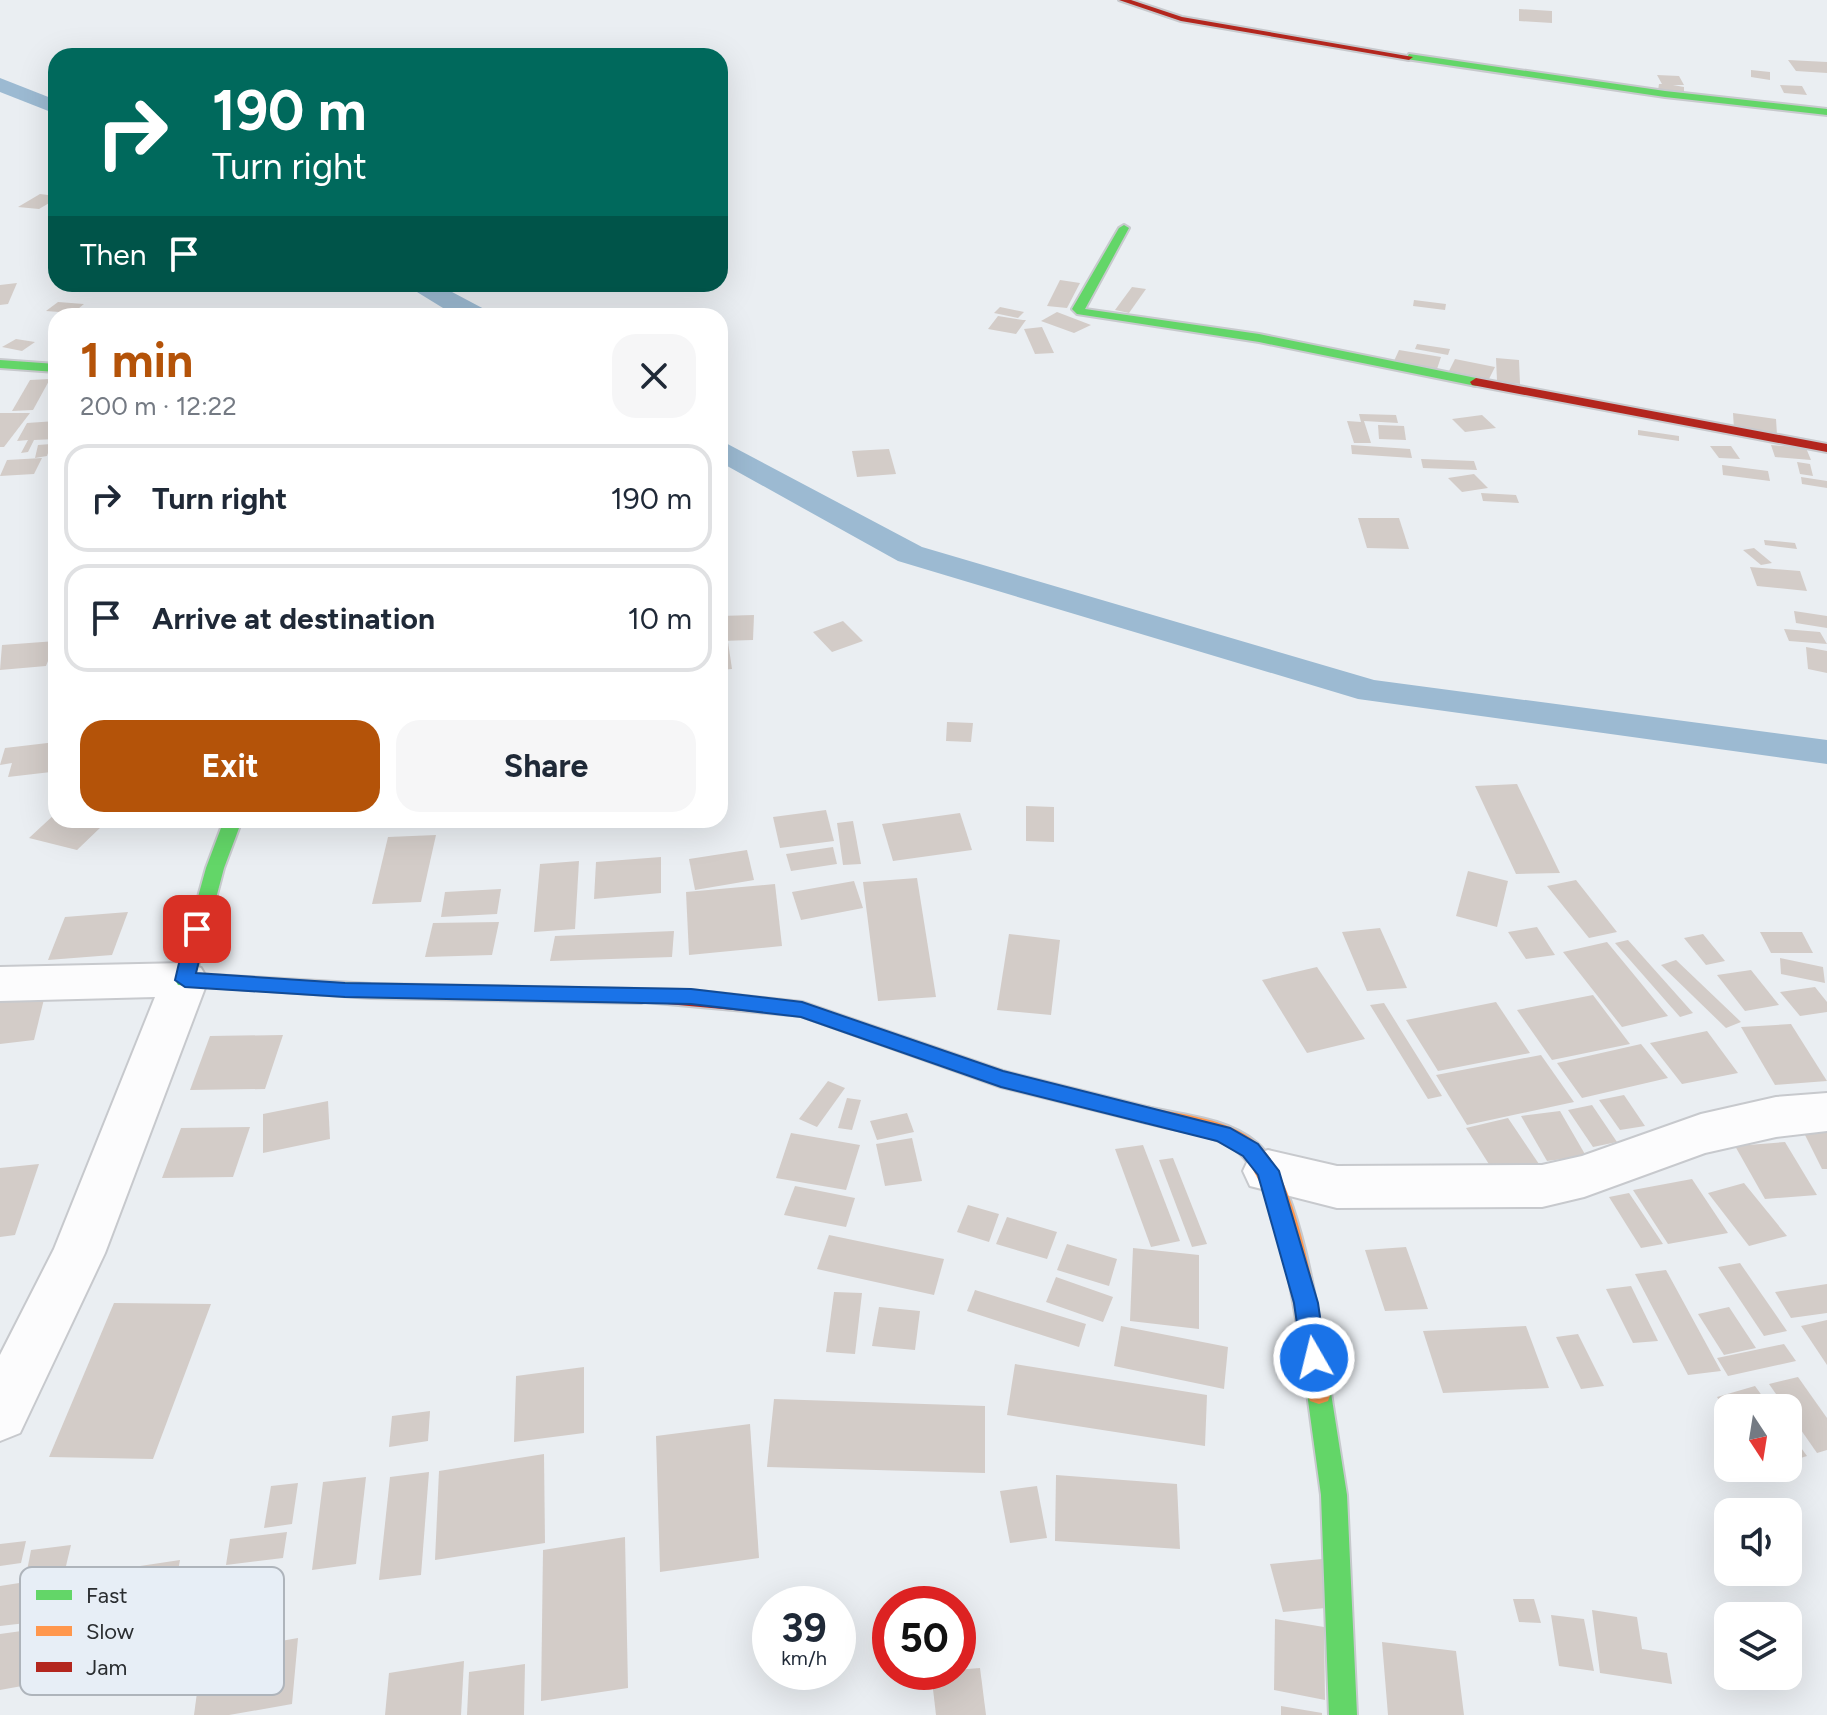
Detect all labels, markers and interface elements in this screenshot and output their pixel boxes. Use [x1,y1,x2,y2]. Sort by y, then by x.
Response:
text: 190 m [212,77,367,144]
icon: right [80,80,184,184]
text: Turn right [212,145,367,188]
icon: arrive [162,232,206,276]
text: Then [80,236,146,273]
text: 1 min [80,331,193,389]
button: close [612,334,696,418]
text: 200 m · 12:22 [80,390,237,422]
icon: right [84,476,128,520]
text: Turn right [152,480,287,517]
text: 190 m [610,480,692,517]
icon: arrive [84,596,128,640]
text: Arrive at destination [152,600,435,637]
text: 10 m [627,600,692,637]
button: Exit [80,720,380,812]
button: Share [396,720,696,812]
pin [163,895,231,963]
icon: arrive [175,907,219,951]
position arrow [1272,1316,1356,1400]
north arrow [1714,1394,1802,1482]
map controls [1714,1394,1802,1690]
button: sound [1714,1498,1802,1586]
legend [20,1567,284,1695]
text: Fast [86,1582,128,1609]
speed limit sign: 50 [872,1586,976,1690]
button: layers [1714,1602,1802,1690]
text: 39 [781,1604,827,1652]
text: Slow [86,1618,135,1645]
text: km/h [781,1646,827,1670]
text: Jam [86,1654,127,1681]

